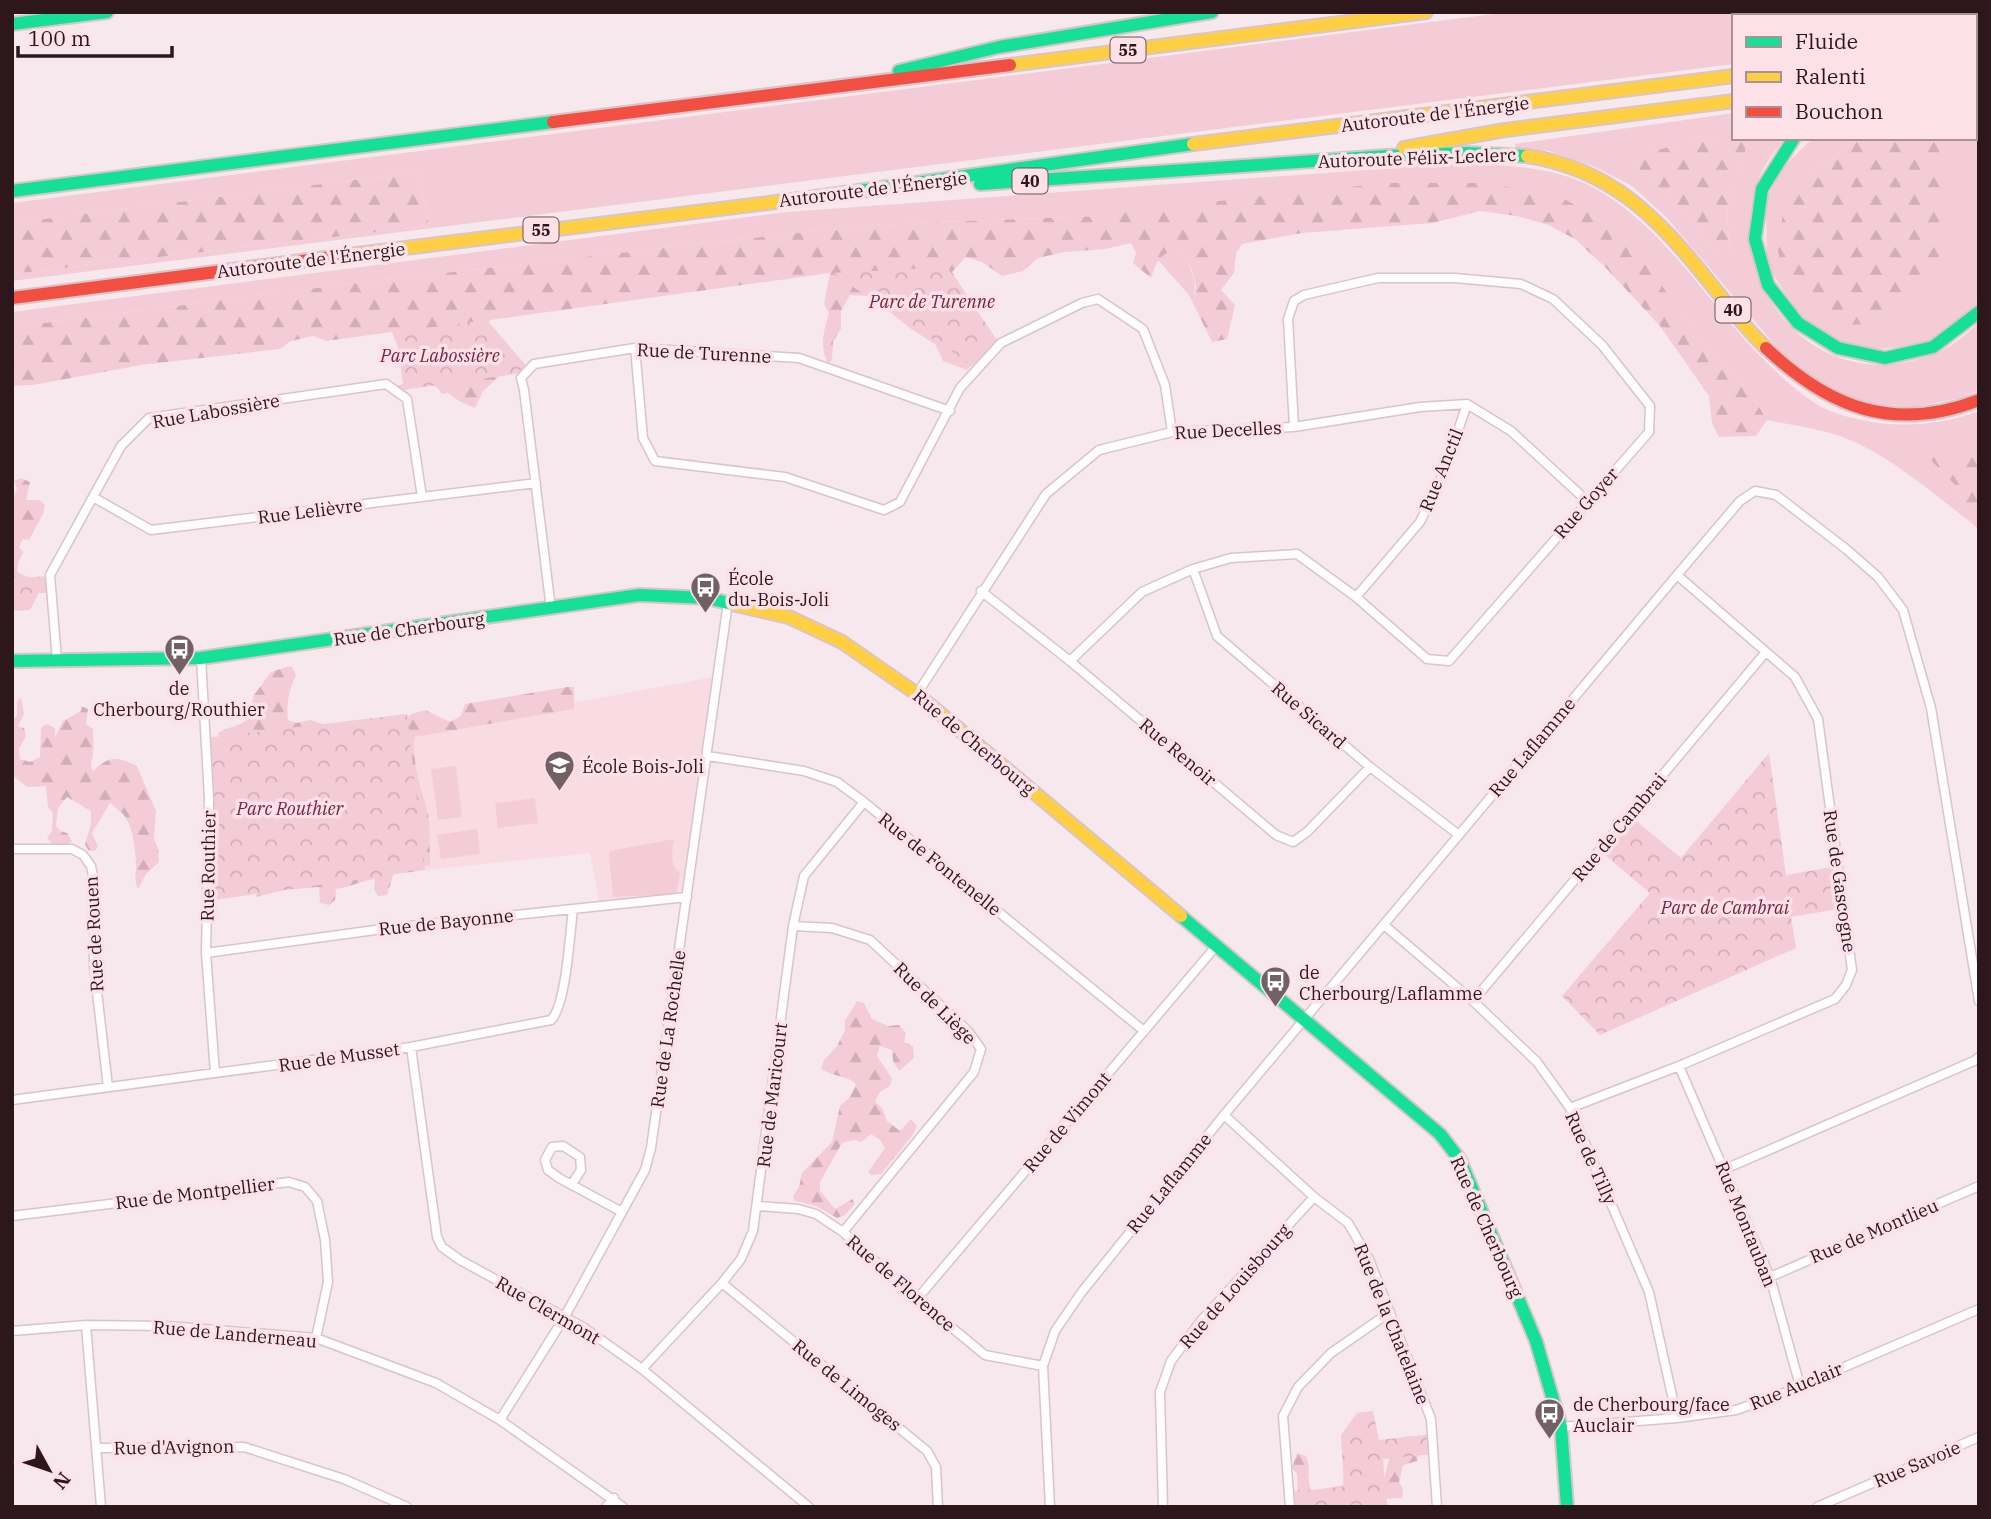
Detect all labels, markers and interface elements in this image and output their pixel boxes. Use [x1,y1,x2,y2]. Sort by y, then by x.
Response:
scale bar [18,14,172,58]
legend [1732,14,1977,140]
text: 100 m [28,24,91,52]
text: Fluide [1795,27,1858,55]
road number: 55 [1110,38,1146,62]
text: Ralenti [1795,62,1866,90]
street label: Autoroute de l'Énergie [1340,91,1530,137]
text: Bouchon [1795,97,1883,125]
street label: Autoroute Félix-Leclerc [1317,143,1517,173]
street label: Autoroute de l'Énergie [778,166,968,212]
road number: 40 [1012,168,1048,194]
road number: 55 [524,218,558,242]
street label: Autoroute de l'Énergie [216,237,406,283]
park label: Parc de Turenne [868,290,995,313]
road number: 40 [1716,298,1750,322]
street label: Rue de Turenne [636,338,772,368]
park label: Parc Labossière [379,344,500,367]
street label: Rue Labossière [151,388,281,434]
street label: Rue Decelles [1174,416,1282,444]
street label: Rue Anctil [1414,425,1468,515]
street label: Rue Goyer [1549,463,1623,543]
street label: Rue Lelièvre [256,493,364,529]
place label: École du-Bois-Joli [728,567,830,611]
bus stop icon: École du-Bois-Joli [688,571,722,615]
street label: Rue de Cherbourg [332,607,486,651]
bus stop icon: de Cherbourg/Routhier [162,633,196,677]
street label: Rue Sicard [1267,676,1351,754]
place label: de Cherbourg/Routhier [93,677,265,721]
street label: Rue de Cherbourg [908,684,1040,800]
street label: Rue Laflamme [1484,693,1580,801]
street label: Rue Renoir [1135,713,1221,791]
school or university icon: École Bois-Joli [542,749,576,793]
place label: École Bois-Joli [582,755,704,778]
street label: Rue de Cambrai [1567,768,1671,886]
park label: Parc Routhier [236,797,345,820]
street label: Rue de Fontenelle [874,807,1006,921]
street label: Rue de Gascogne [1819,808,1861,954]
street label: Rue Routhier [196,810,220,922]
street label: Rue de Rouen [79,875,109,993]
park label: Parc de Cambrai [1660,896,1790,919]
street label: Rue de Bayonne [377,903,515,941]
street label: Rue de La Rochelle [646,949,690,1109]
street label: Rue de Liège [889,957,981,1049]
place label: de Cherbourg/Laflamme [1299,961,1482,1005]
bus stop icon: de Cherbourg/Laflamme [1259,965,1293,1009]
street label: Rue de Maricourt [752,1021,792,1169]
street label: Rue de Musset [277,1037,401,1077]
street label: Rue de Vimont [1018,1067,1116,1177]
street label: Rue de Tilly [1560,1108,1622,1209]
street label: Rue Laflamme [1121,1128,1217,1238]
street label: Rue de Cherbourg [1446,1153,1529,1301]
street label: Rue Montauban [1710,1158,1782,1290]
street label: Rue de Montpellier [114,1172,276,1214]
street label: Rue de Montlieu [1806,1194,1942,1268]
street label: Rue de Louisbourg [1174,1219,1296,1353]
street label: Rue de Florence [842,1230,960,1336]
street label: Rue de la Chatelaine [1349,1240,1435,1408]
street label: Rue Clermont [492,1271,604,1349]
street label: Rue de Landerneau [152,1315,318,1353]
street label: Rue de Limoges [788,1334,906,1436]
street label: Rue Auclair [1746,1357,1846,1415]
place label: de Cherbourg/face Auclair [1573,1393,1730,1437]
bus stop icon: de Cherbourg/face Auclair [1533,1397,1567,1441]
street label: Rue d'Avignon [113,1434,235,1460]
north arrow [14,1435,84,1505]
street label: Rue Savoie [1870,1435,1964,1493]
text: N [48,1467,76,1494]

